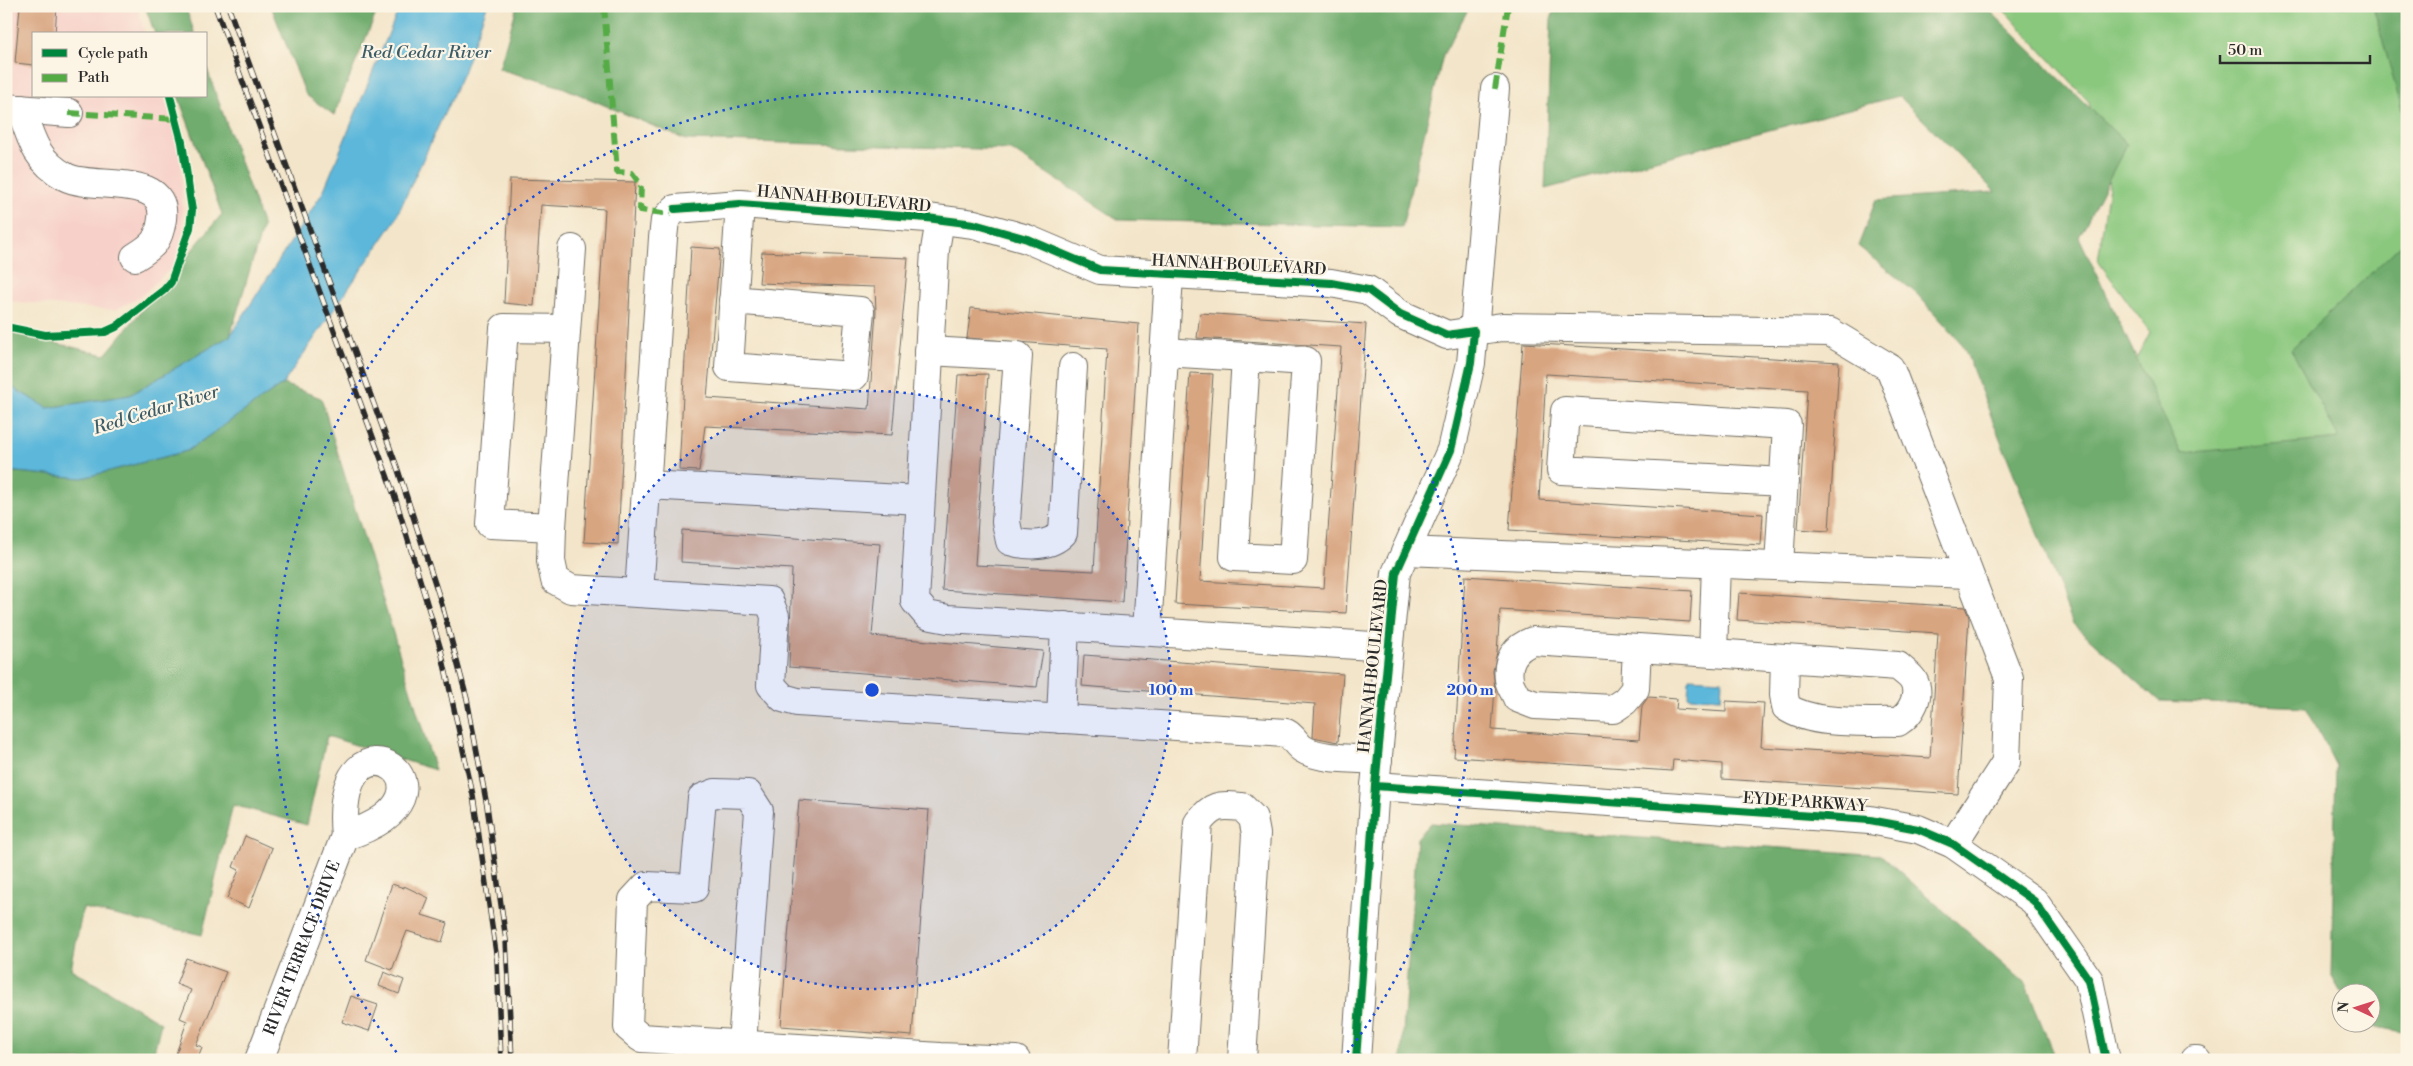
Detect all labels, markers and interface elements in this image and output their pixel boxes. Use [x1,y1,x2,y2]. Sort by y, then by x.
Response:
legend [32,32,208,98]
scale bar [2220,32,2370,64]
water label: Red Cedar River [360,41,491,64]
text: 50 m [2228,41,2262,60]
text: Cycle path [78,44,148,63]
text: Path [78,68,110,87]
street label: HANNAH BOULEVARD [756,181,932,217]
street label: HANNAH BOULEVARD [1151,250,1327,280]
water label: Red Cedar River [89,380,222,440]
street label: HANNAH BOULEVARD [1354,578,1392,754]
centre of rings [863,681,881,699]
text: 100 m [1149,681,1194,700]
text: 200 m [1446,681,1494,700]
street label: EYDE PARKWAY [1742,788,1869,816]
street label: RIVER TERRACE DRIVE [259,858,345,1038]
north arrow [2330,984,2380,1034]
text: N [2335,1001,2353,1013]

